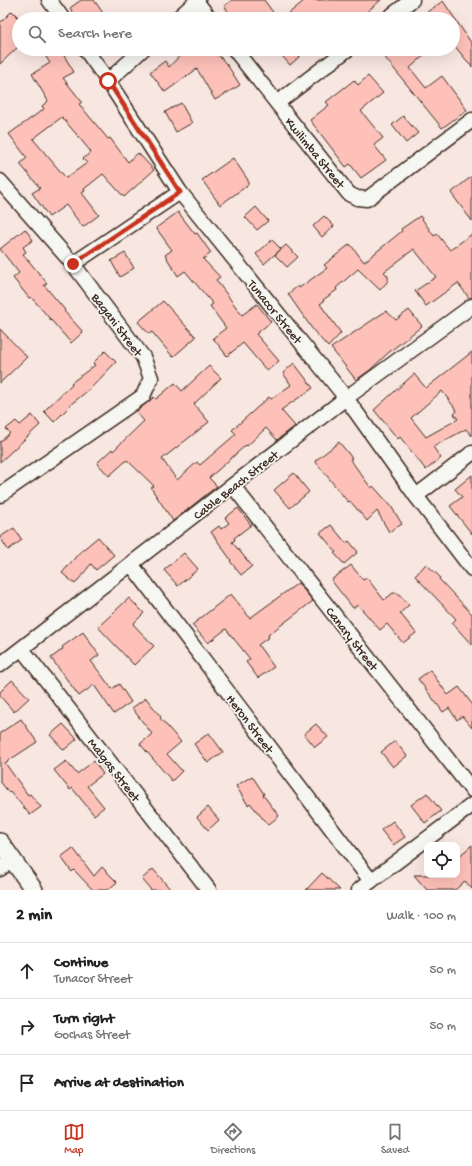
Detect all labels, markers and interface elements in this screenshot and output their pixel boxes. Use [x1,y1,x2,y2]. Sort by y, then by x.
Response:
search box [12,12,460,56]
icon: search [26,23,48,45]
text: Search here [58,25,132,43]
route start [99,72,117,90]
street label: Kwilimba Street [281,115,348,193]
route end [64,255,82,273]
street label: Tunacor Street [243,277,305,349]
street label: Bagani Street [87,290,146,361]
street label: Cable Beach Street [191,447,283,524]
street label: Canary Street [322,605,381,676]
street label: Heron Street [222,692,277,758]
street label: Malgas Street [84,736,143,807]
map controls [424,842,460,878]
button: locate [424,842,460,878]
text: 2 min [16,906,52,926]
text: Walk · 100 m [387,909,456,924]
text: Continue [54,954,108,972]
icon: ahead [16,960,38,982]
text: 50 m [429,963,456,978]
text: Tunacor Street [54,972,132,987]
text: Turn right [54,1010,114,1028]
icon: right [16,1016,38,1038]
text: 50 m [429,1019,456,1034]
text: Gochas Street [54,1028,130,1043]
icon: arrive [16,1072,38,1094]
text: Arrive at destination [54,1074,184,1092]
tab: Map [63,1121,85,1157]
tab: Directions [211,1121,255,1157]
tab: Saved [381,1121,409,1157]

